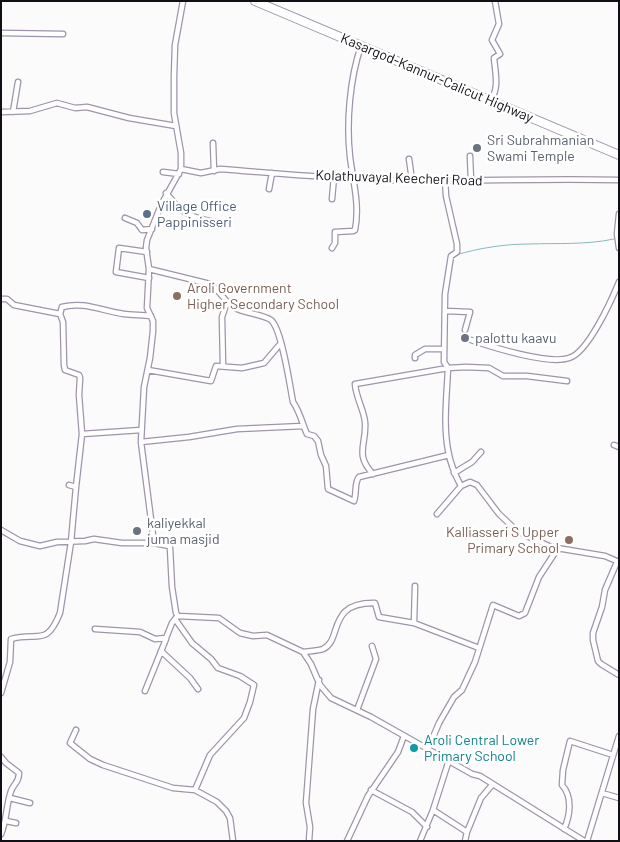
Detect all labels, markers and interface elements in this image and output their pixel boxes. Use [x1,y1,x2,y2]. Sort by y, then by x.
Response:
street label: Kasargod-Kannur-Calicut Highway [338,30,536,126]
place label: Sri Subrahmanian Swami Temple [487,132,594,164]
marker: Sri Subrahmanian Swami Temple [471,142,483,154]
street label: Kolathuvayal Keecheri Road [315,167,483,189]
place label: Village Office Pappinisseri [157,198,237,230]
marker: Village Office Pappinisseri [141,208,153,220]
place label: Aroli Government Higher Secondary School [187,280,339,312]
marker: Aroli Government Higher Secondary School [171,290,183,302]
place label: palottu kaavu [475,330,556,346]
marker: palottu kaavu [459,332,471,344]
place label: kaliyekkal juma masjid [147,515,220,548]
place label: Kalliasseri S Upper Primary School [446,524,559,556]
marker: kaliyekkal juma masjid [131,525,143,537]
marker: Kalliasseri S Upper Primary School [563,534,575,546]
place label: Aroli Central Lower Primary School [424,732,539,764]
marker: Aroli Central Lower Primary School [408,742,420,754]

